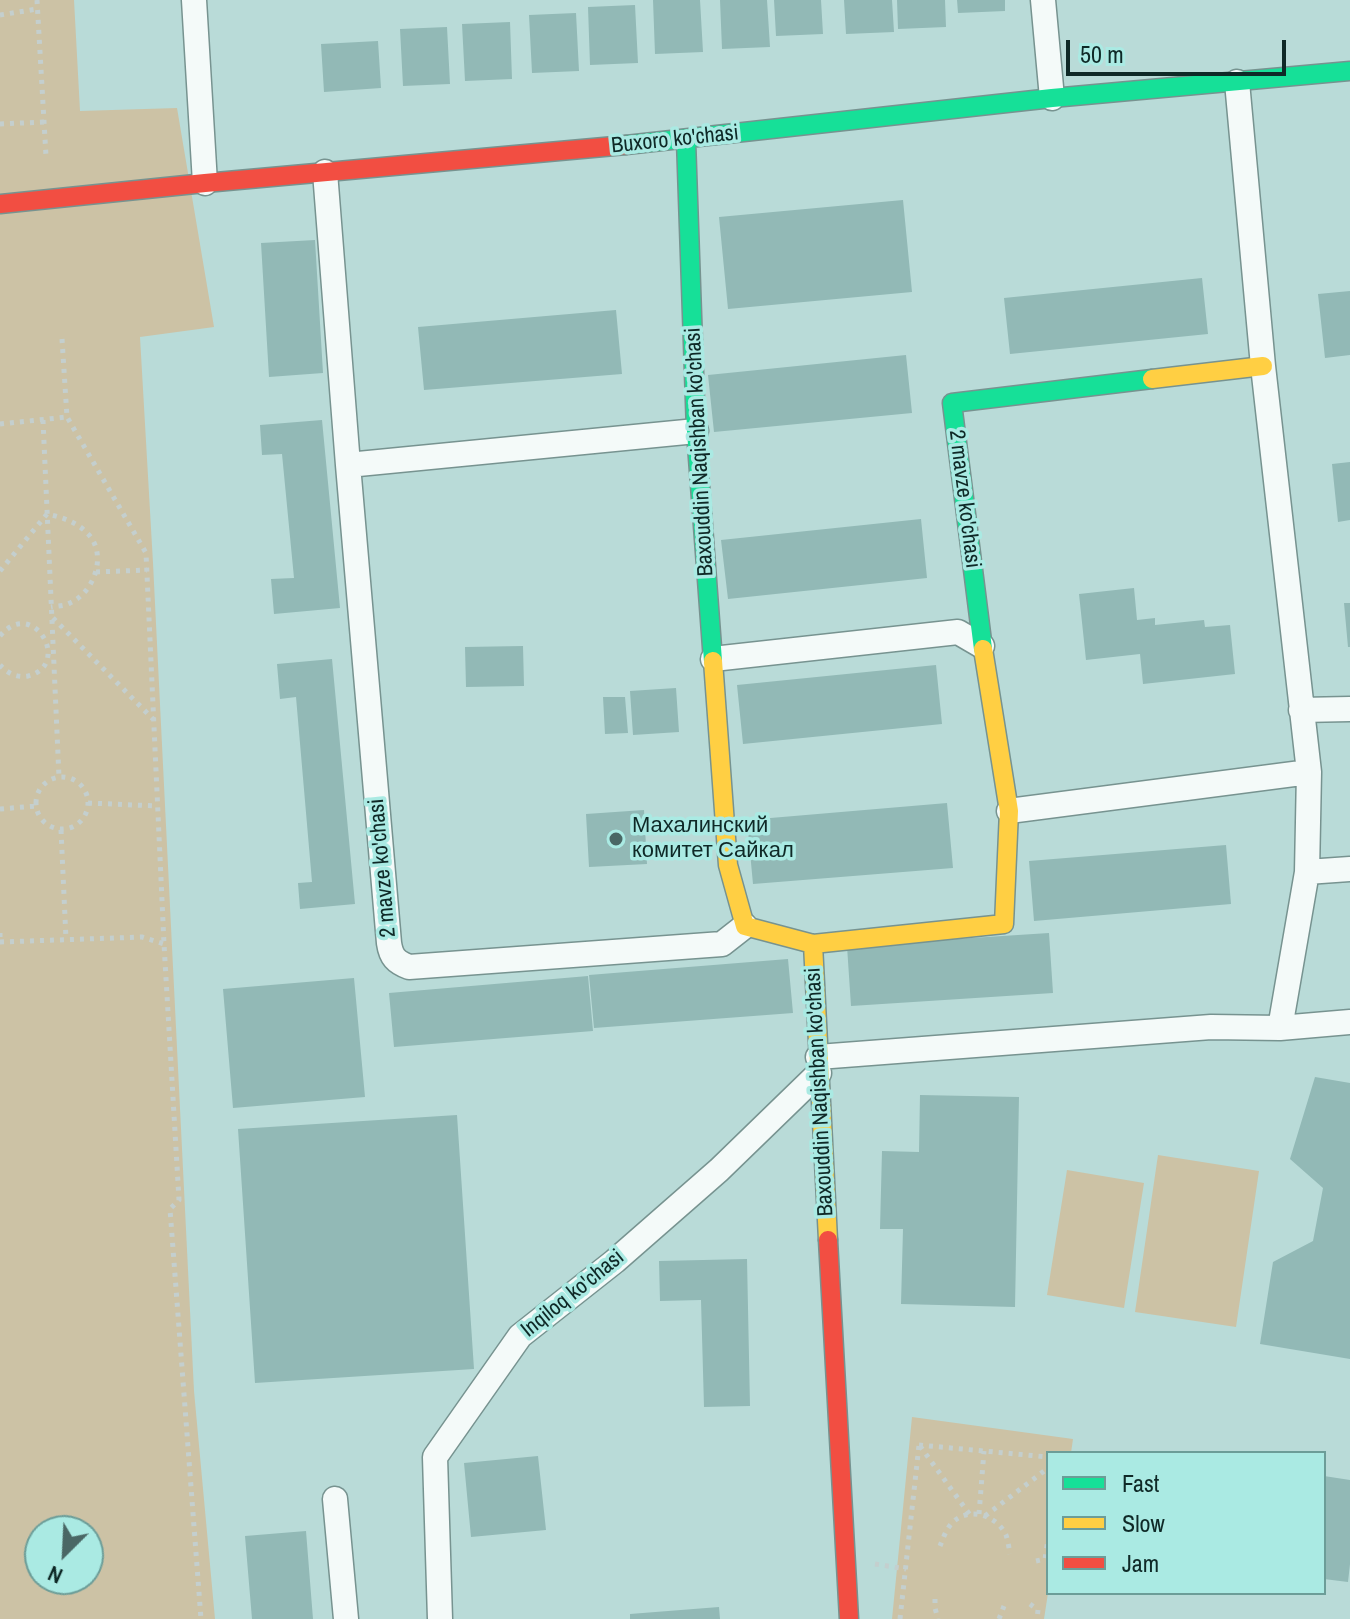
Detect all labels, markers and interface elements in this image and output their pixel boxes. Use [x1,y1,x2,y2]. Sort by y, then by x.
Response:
scale bar [1070,24,1290,74]
text: 50 m [1080,38,1124,70]
street label: Buxoro ko'chasi [610,120,740,160]
street label: Baxouddin Naqishban ko'chasi [680,327,720,577]
street label: 2 mavze ko'chasi [942,428,986,570]
street label: 2 mavze ko'chasi [364,798,402,938]
place label: Махалинский комитет Сайкал [632,813,794,864]
marker: Махалинский комитет Сайкал [607,830,625,848]
street label: Baxouddin Naqishban ko'chasi [800,967,840,1217]
street label: Inqiloq ko'chasi [516,1244,630,1344]
legend [1046,1451,1326,1595]
text: Fast [1122,1467,1159,1499]
text: Slow [1122,1507,1165,1539]
north arrow [24,1515,104,1595]
text: Jam [1122,1547,1159,1579]
text: N [43,1559,67,1591]

